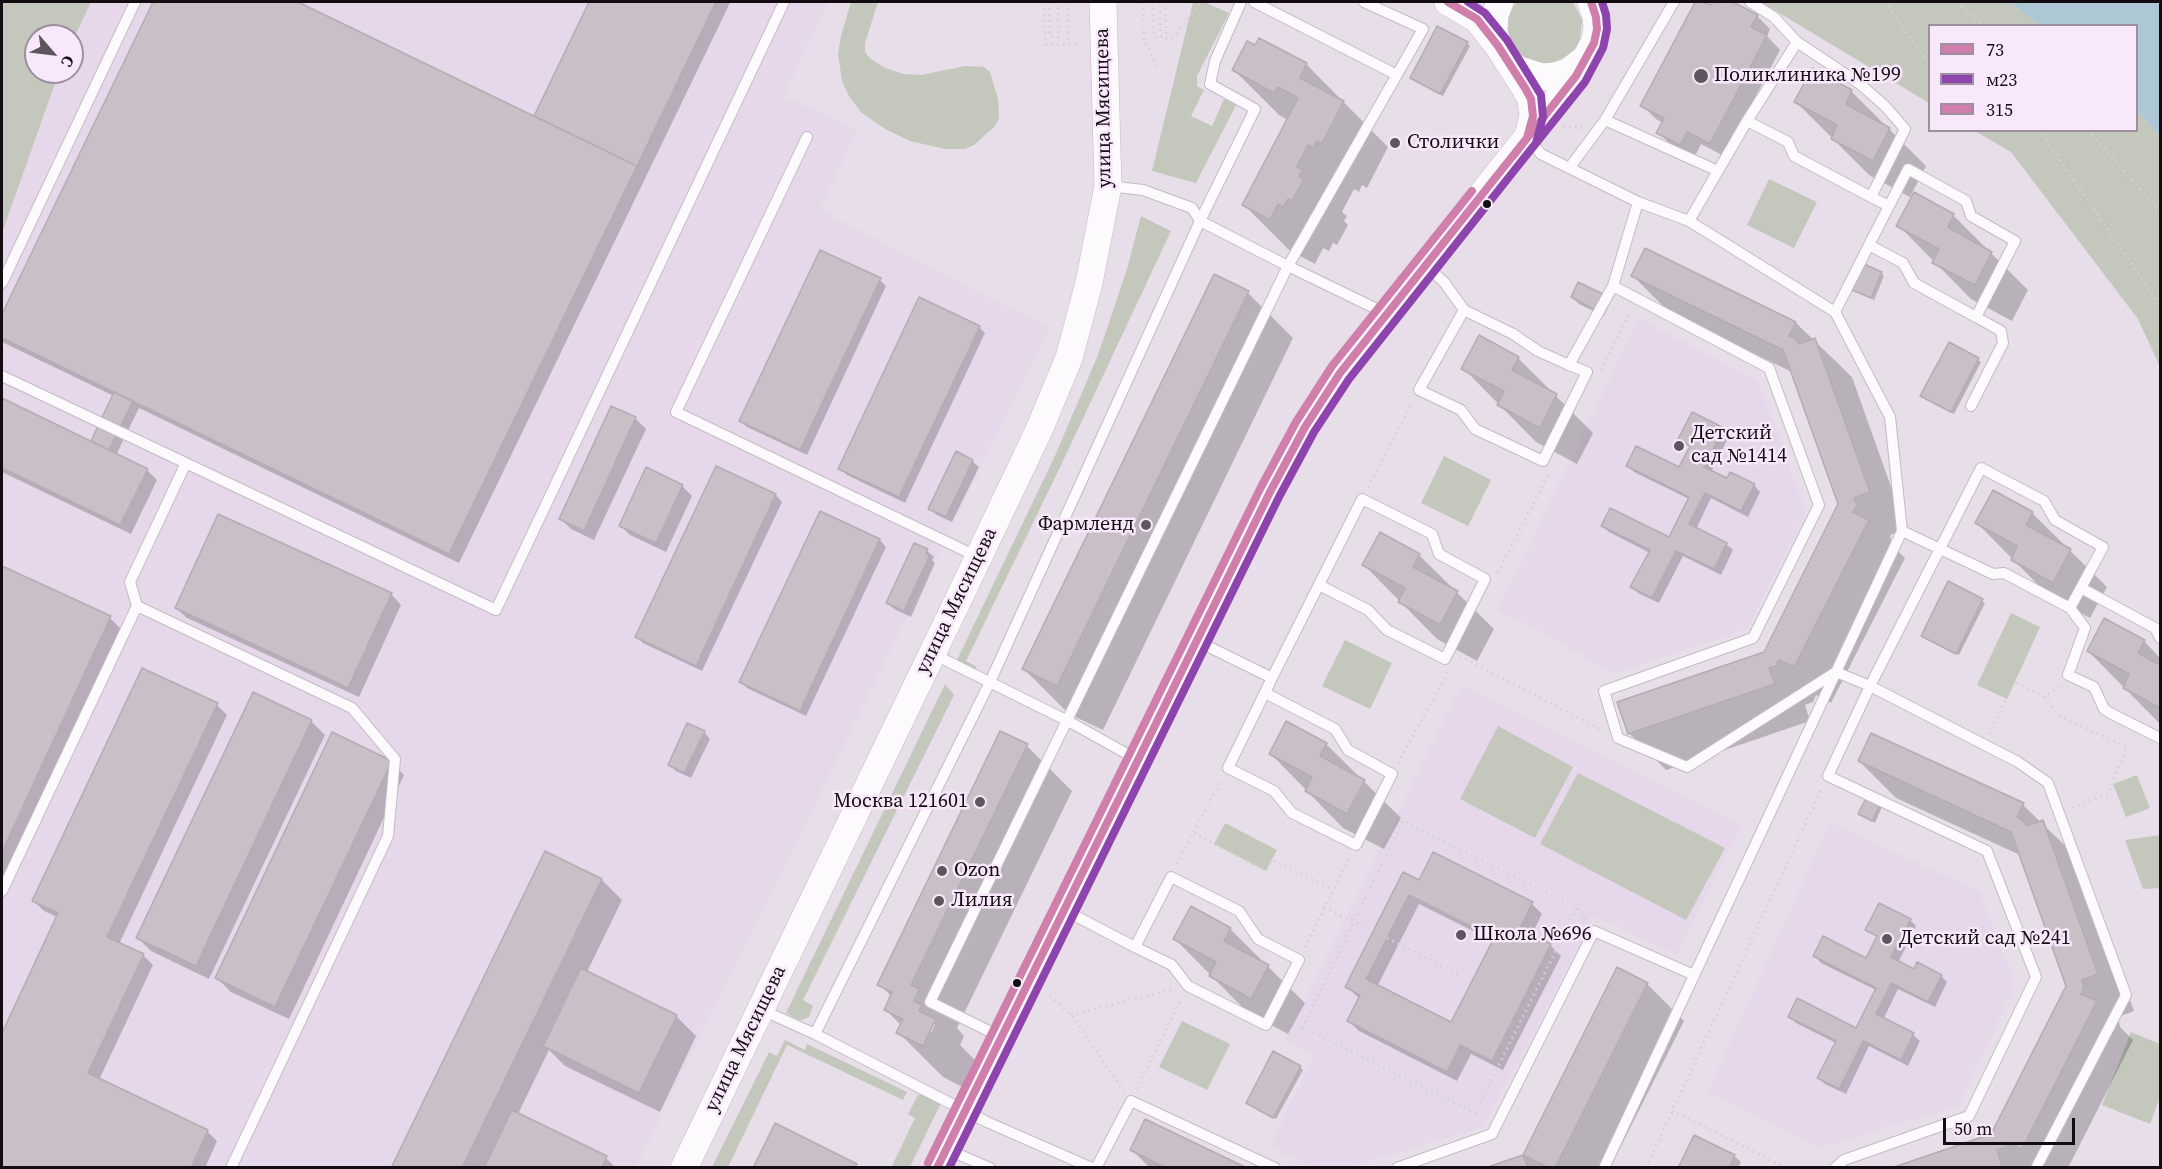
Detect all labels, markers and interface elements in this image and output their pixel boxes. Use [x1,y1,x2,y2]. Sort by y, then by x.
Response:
north arrow [24,24,84,84]
legend [1928,24,2138,132]
street label: улица Мясищева [1091,28,1117,188]
text: 73 [1986,37,2004,62]
text: С [56,52,80,71]
place label: Поликлиника №199 [1714,64,1901,88]
marker: Поликлиника №199 [1692,67,1710,85]
text: м23 [1986,67,2017,92]
text: 315 [1986,97,2013,122]
place label: Столички [1407,131,1499,155]
marker: Столички [1388,136,1402,150]
unlabelled marker [1481,198,1493,210]
place label: Детский сад №1414 [1691,422,1787,469]
marker: Детский сад №1414 [1672,439,1686,453]
place label: Фармленд [1038,513,1134,537]
marker: Фармленд [1139,518,1153,532]
street label: улица Мясищева [911,524,1003,678]
place label: Москва 121601 [833,790,968,814]
marker: Москва 121601 [973,795,987,809]
place label: Ozon [954,859,1000,883]
marker: Ozon [935,864,949,878]
place label: Лилия [951,889,1013,913]
marker: Лилия [932,894,946,908]
place label: Школа №696 [1473,923,1592,947]
place label: Детский сад №241 [1899,927,2071,951]
marker: Школа №696 [1454,928,1468,942]
marker: Детский сад №241 [1880,932,1894,946]
street label: улица Мясищева [700,962,792,1116]
unlabelled marker [1011,977,1023,989]
scale bar [1946,1106,2078,1144]
text: 50 m [1954,1116,1992,1141]

